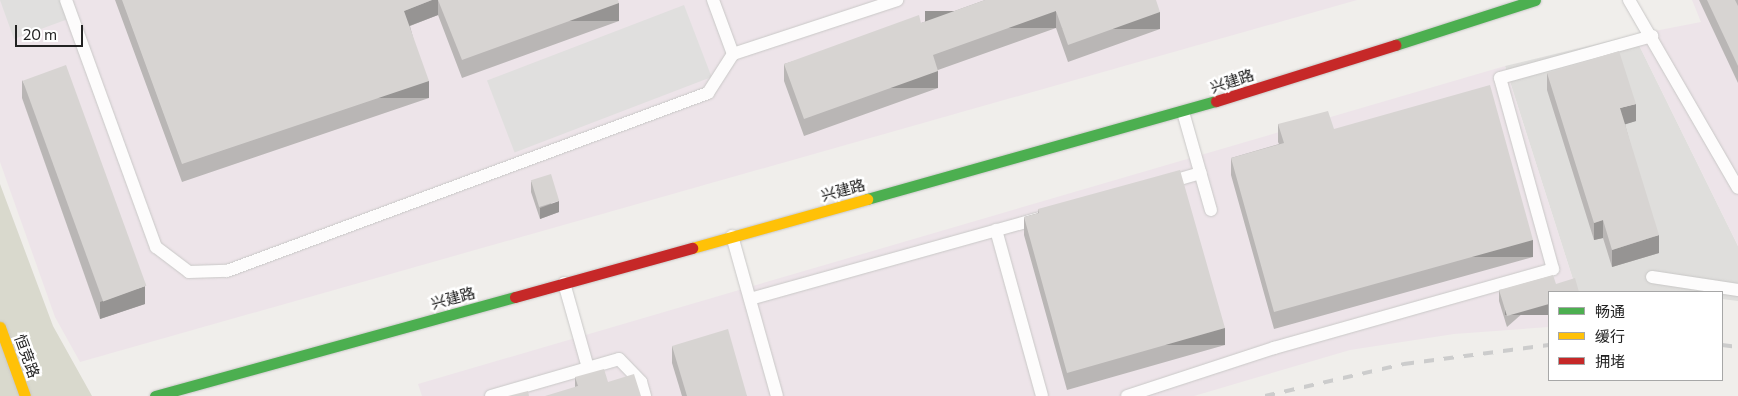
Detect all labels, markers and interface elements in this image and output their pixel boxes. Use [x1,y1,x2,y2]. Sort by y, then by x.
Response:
scale bar [18,15,85,47]
text: 20 m [23,25,57,43]
street label: 兴建路 [1208,65,1256,97]
street label: 兴建路 [819,175,867,205]
street label: 兴建路 [429,283,477,313]
legend [1548,291,1723,381]
text: 畅通 [1595,302,1625,320]
text: 缓行 [1595,327,1625,345]
street label: 恒竞路 [11,332,43,380]
text: 拥堵 [1595,352,1625,370]

